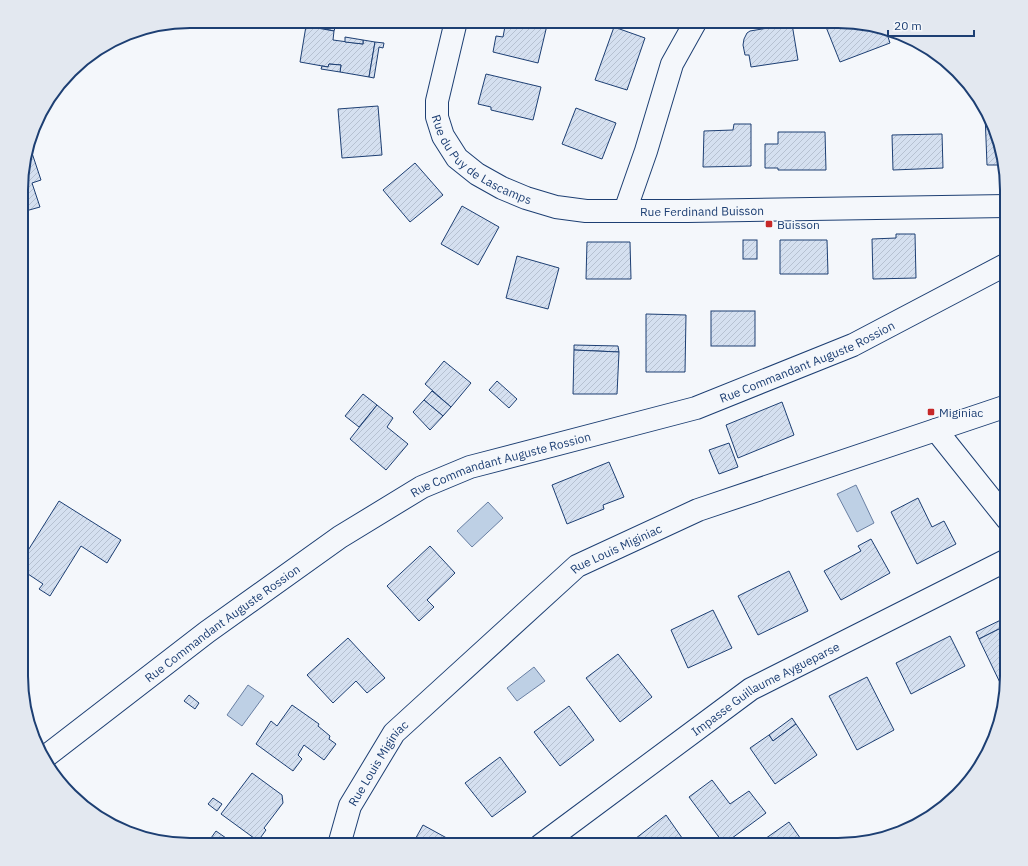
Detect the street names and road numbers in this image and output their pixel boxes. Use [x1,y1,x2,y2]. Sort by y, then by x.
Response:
street label: Rue du Puy de Lascamps [429,113,534,207]
street label: Rue Ferdinand Buisson [640,202,764,219]
street label: Rue Commandant Auguste Rossion [717,317,897,405]
street label: Rue Commandant Auguste Rossion [407,428,592,500]
street label: Rue Louis Miginiac [567,520,664,576]
street label: Rue Commandant Auguste Rossion [141,561,302,685]
street label: Impasse Guillaume Aygueparse [688,638,842,739]
street label: Rue Louis Miginiac [344,717,411,808]

